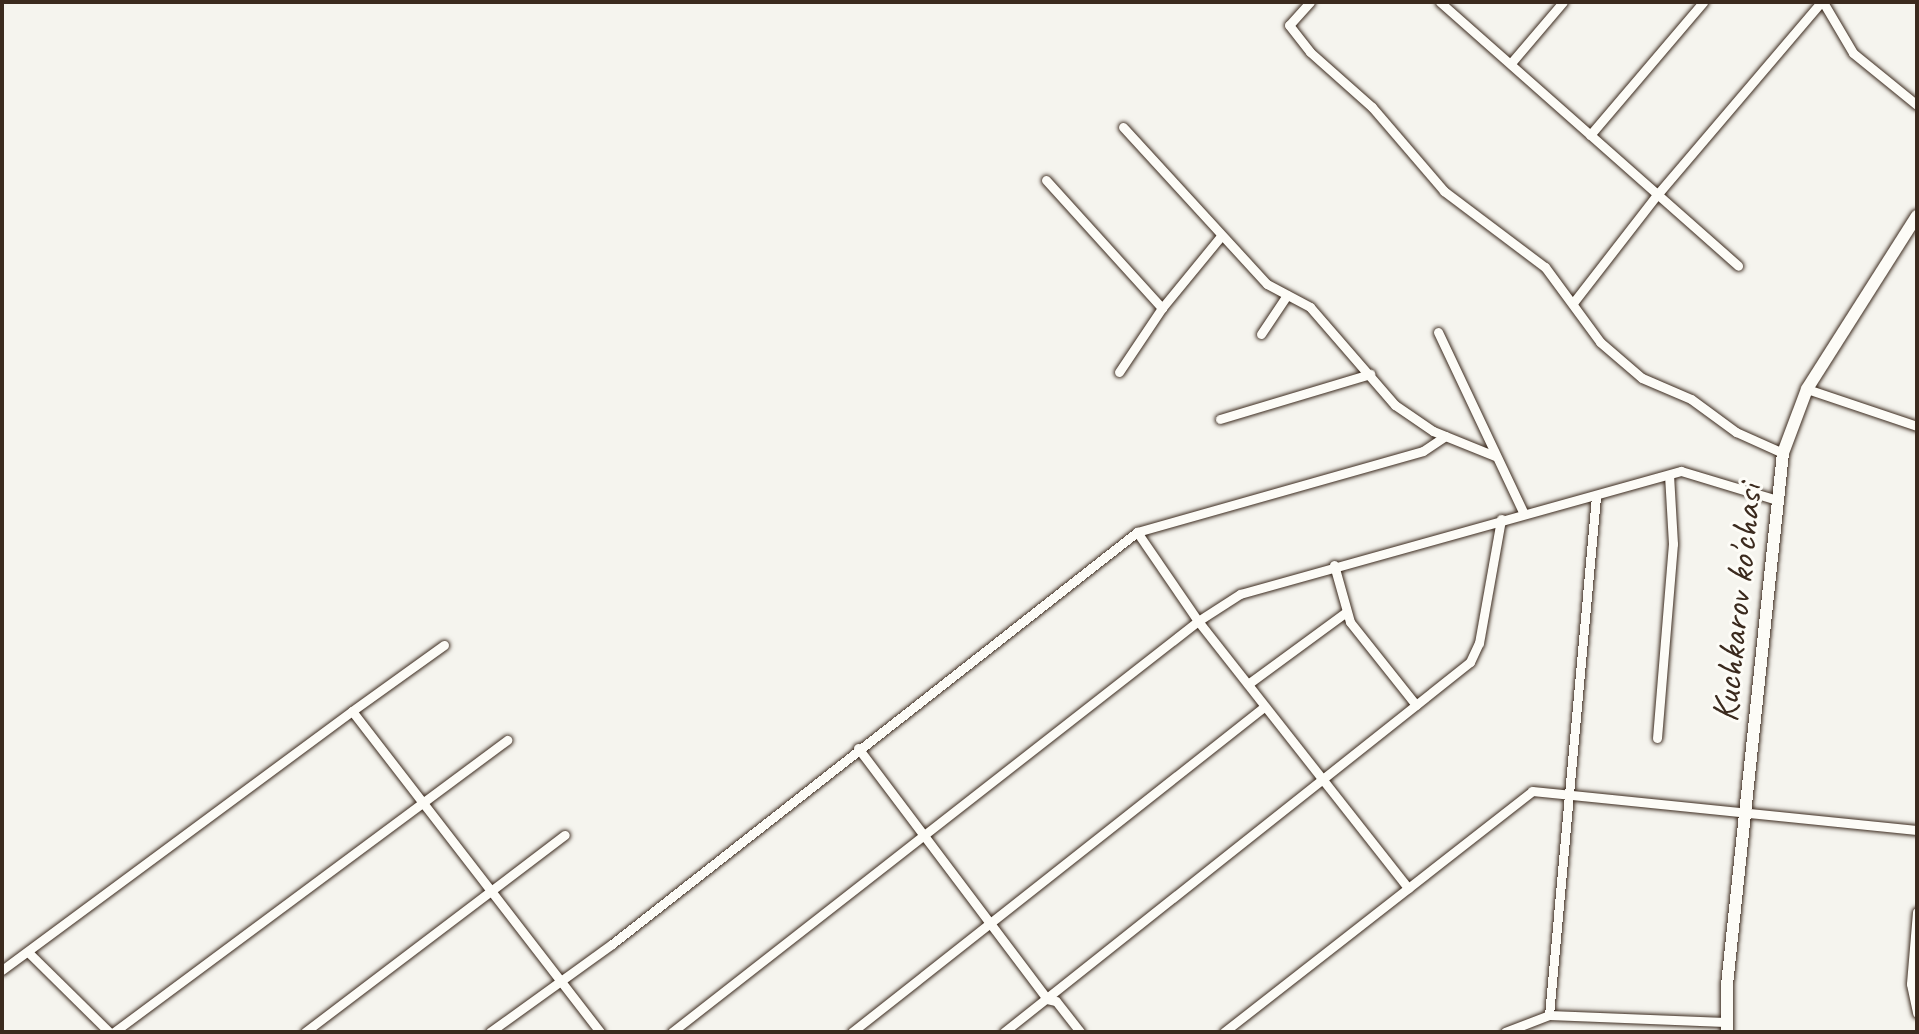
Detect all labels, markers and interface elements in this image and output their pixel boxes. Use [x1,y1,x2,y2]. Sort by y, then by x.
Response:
street label: Kuchkarov ko'chasi [1702,482,1772,724]

